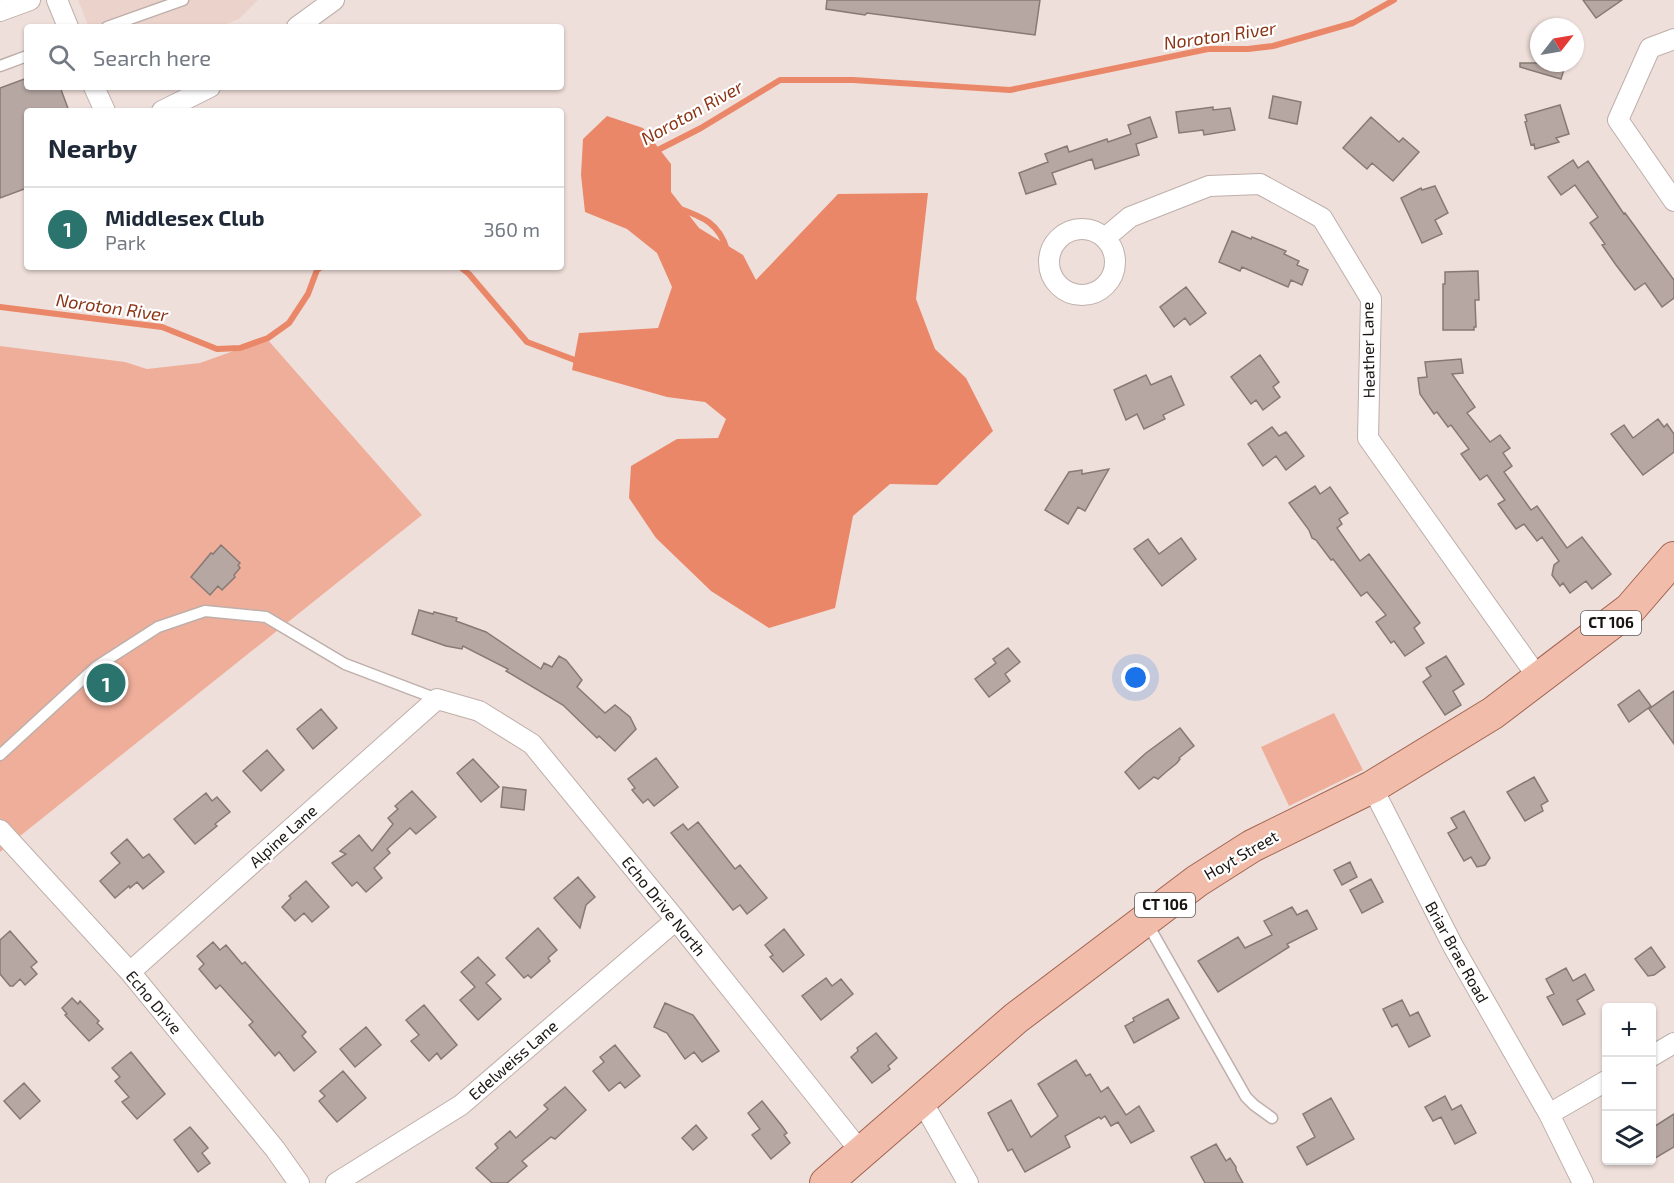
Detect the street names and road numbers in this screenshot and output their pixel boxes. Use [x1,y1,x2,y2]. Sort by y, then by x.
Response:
street label: Heather Lane [1357,302,1378,398]
road number: CT 106 [1581,611,1641,635]
street label: Alpine Lane [245,800,320,871]
street label: Hoyt Street [1200,826,1281,883]
street label: Echo Drive North [618,852,710,959]
road number: CT 106 [1135,893,1195,917]
street label: Briar Brae Road [1422,898,1493,1006]
street label: Echo Drive [122,966,186,1037]
street label: Edelweiss Lane [464,1016,561,1103]

